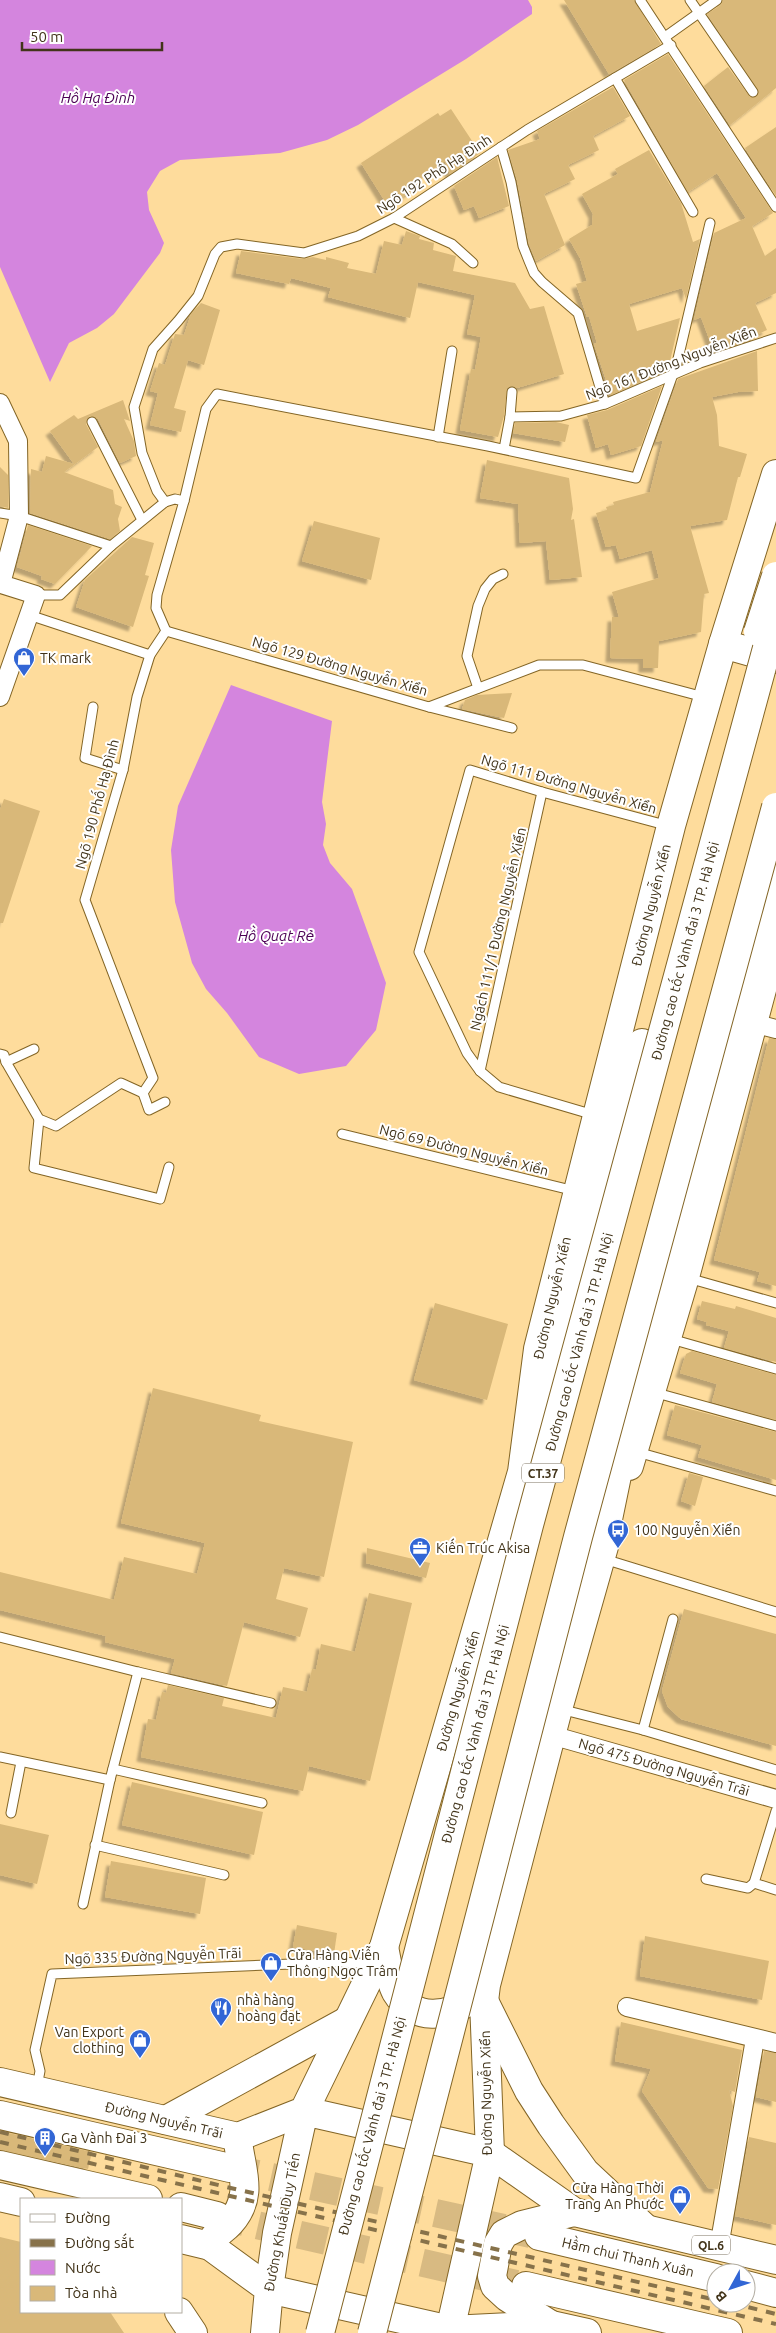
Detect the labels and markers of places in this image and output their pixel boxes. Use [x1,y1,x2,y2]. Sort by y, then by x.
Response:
shop icon: TK mark [12,646,36,677]
place label: TK mark [40,650,91,666]
bus stop icon: 100 Nguyễn Xiển [606,1518,630,1549]
place label: 100 Nguyễn Xiển [634,1520,740,1538]
office icon: Kiến Trúc Akisa [408,1536,432,1567]
place label: Kiến Trúc Akisa [436,1538,530,1556]
place label: Cửa Hàng Viễn Thông Ngọc Trâm [287,1945,398,1979]
shop icon: Cửa Hàng Viễn Thông Ngọc Trâm [259,1951,283,1982]
place label: nhà hàng hoàng đạt [237,1992,301,2024]
restaurant icon: nhà hàng hoàng đạt [209,1996,233,2027]
place label: Van Export clothing [55,2024,124,2056]
shop icon: Van Export clothing [128,2028,152,2059]
building icon: Ga Vành Đai 3 [33,2126,57,2157]
place label: Ga Vành Đai 3 [61,2130,148,2146]
place label: Cửa Hàng Thời Trang An Phước [565,2180,664,2212]
shop icon: Cửa Hàng Thời Trang An Phước [668,2184,692,2215]

